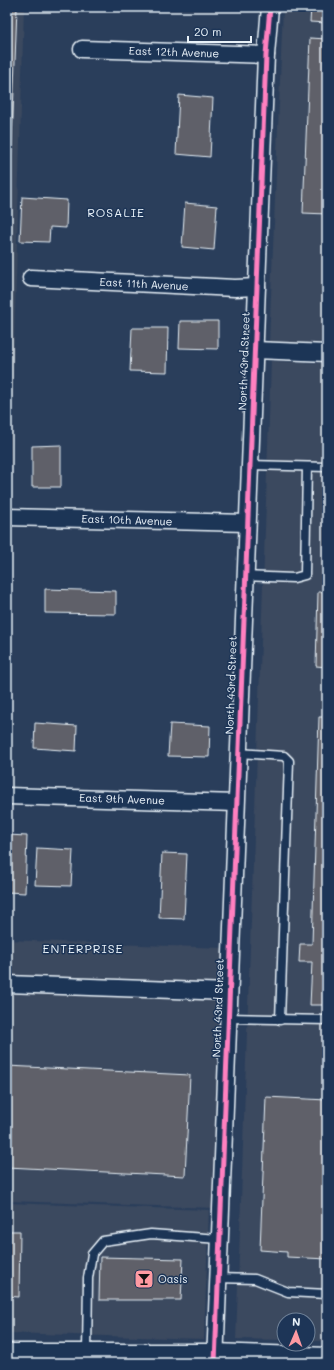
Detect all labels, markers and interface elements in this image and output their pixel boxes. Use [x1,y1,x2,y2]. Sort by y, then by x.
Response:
scale bar [188,18,251,44]
text: 20 m [194,23,222,39]
street label: East 12th Avenue [129,42,220,61]
district label: ROSALIE [87,204,145,220]
street label: East 11th Avenue [99,274,189,293]
street label: North 43rd Street [234,311,253,411]
street label: East 10th Avenue [81,510,173,529]
street label: North 43rd Street [221,635,240,735]
street label: East 9th Avenue [79,790,165,808]
district label: ENTERPRISE [43,940,123,956]
street label: North 43rd Street [208,958,227,1058]
bar icon: Oasis [133,1268,155,1290]
place label: Oasis [158,1271,188,1286]
north arrow [276,1312,316,1352]
text: N [292,1314,301,1329]

